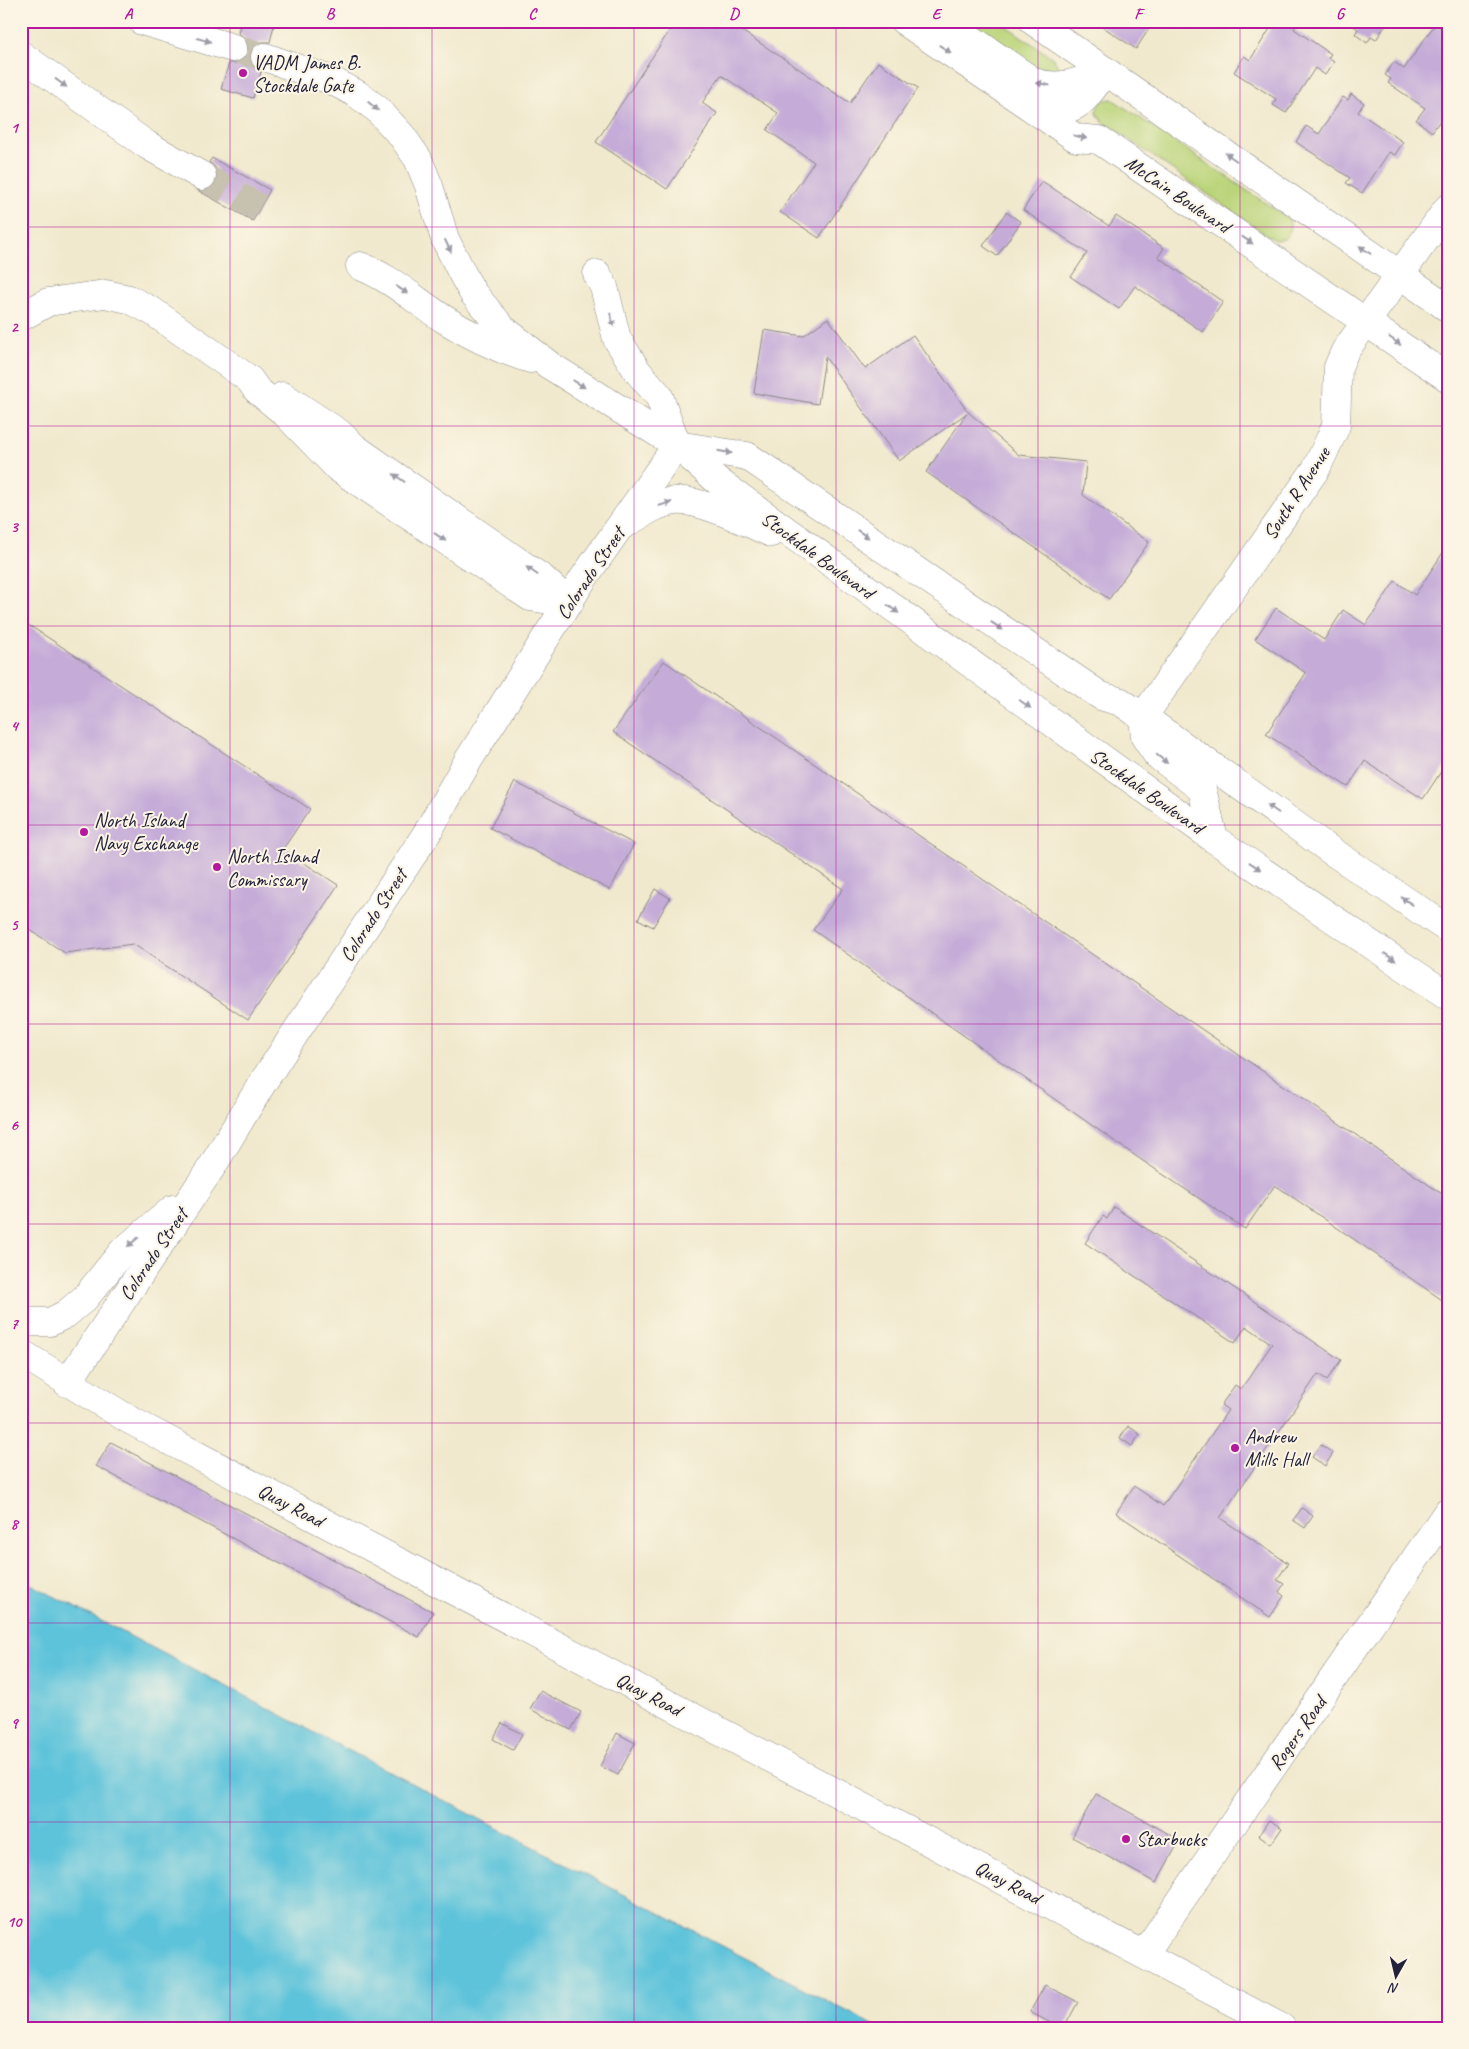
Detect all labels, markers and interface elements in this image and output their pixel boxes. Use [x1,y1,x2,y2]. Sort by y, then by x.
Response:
text: A [124,4,134,24]
text: B [326,4,336,24]
text: C [528,4,538,24]
text: D [729,4,740,24]
text: E [932,4,943,24]
text: F [1134,4,1145,24]
text: G [1336,4,1346,24]
one-way arrow [197,36,212,44]
one-way arrow [938,44,951,54]
place label: VADM James B. Stockdale Gate [253,50,361,98]
marker: VADM James B. Stockdale Gate [237,67,249,79]
one-way arrow [54,78,68,88]
one-way arrow [1035,80,1050,88]
one-way arrow [366,101,379,112]
text: 1 [10,118,19,138]
one-way arrow [1072,133,1088,141]
street label: McCain Boulevard [1120,150,1238,241]
one-way arrow [1225,152,1238,162]
one-way arrow [1240,235,1253,245]
one-way arrow [445,239,453,253]
one-way arrow [1358,245,1371,255]
one-way arrow [395,285,409,295]
one-way arrow [609,312,617,327]
text: 2 [10,317,19,337]
one-way arrow [1389,336,1402,346]
one-way arrow [573,379,586,388]
street label: South R Avenue [1257,441,1336,544]
one-way arrow [717,449,733,457]
one-way arrow [392,473,406,483]
one-way arrow [658,499,673,507]
street label: Stockdale Boulevard [756,506,882,607]
text: 3 [10,517,19,537]
street label: Colorado Street [551,520,632,624]
one-way arrow [856,529,870,539]
one-way arrow [433,532,447,542]
one-way arrow [525,566,539,576]
one-way arrow [886,604,899,615]
one-way arrow [991,621,1004,630]
one-way arrow [1018,699,1031,710]
text: 4 [10,716,19,736]
street label: Stockdale Boulevard [1085,743,1211,842]
one-way arrow [1156,753,1169,764]
one-way arrow [1267,804,1280,814]
place label: North Island Navy Exchange [94,808,199,856]
marker: North Island Navy Exchange [78,826,90,838]
place label: North Island Commissary [227,844,321,892]
marker: North Island Commissary [211,861,223,873]
street label: Colorado Street [334,861,415,966]
one-way arrow [1248,861,1262,871]
one-way arrow [1401,896,1414,906]
text: 5 [11,915,20,935]
one-way arrow [1383,952,1397,962]
text: 6 [10,1115,19,1135]
street label: Colorado Street [114,1201,195,1305]
one-way arrow [126,1237,139,1248]
text: 7 [10,1314,19,1334]
place label: Andrew Mills Hall [1245,1424,1311,1472]
marker: Andrew Mills Hall [1229,1442,1241,1454]
street label: Quay Road [254,1478,331,1535]
text: 8 [10,1514,19,1534]
street label: Quay Road [612,1667,689,1724]
street label: Rogers Road [1263,1689,1334,1775]
text: 9 [10,1713,19,1733]
place label: Starbucks [1136,1827,1208,1852]
marker: Starbucks [1120,1833,1132,1845]
street label: Quay Road [971,1855,1048,1912]
text: 10 [7,1912,23,1932]
north arrow [1372,1952,1422,2002]
text: N [1386,1979,1400,1997]

